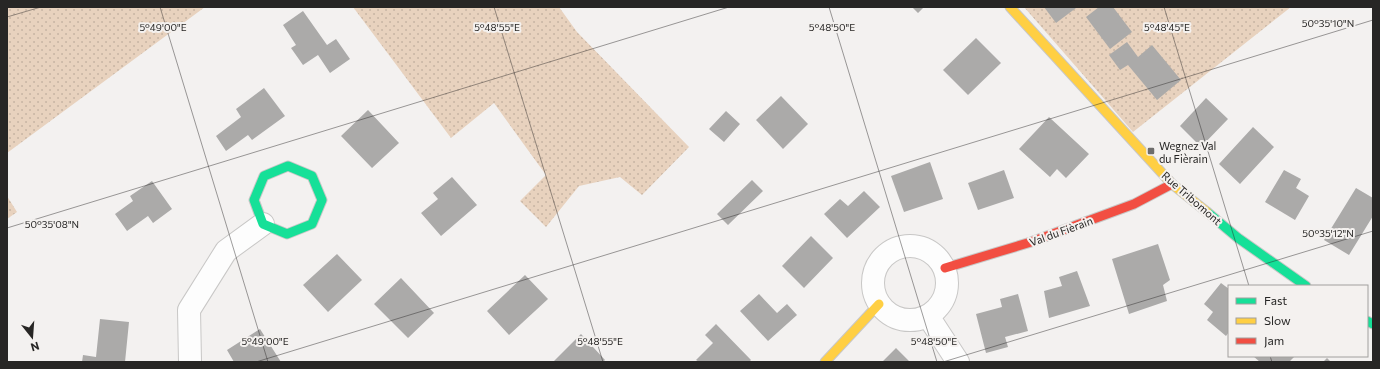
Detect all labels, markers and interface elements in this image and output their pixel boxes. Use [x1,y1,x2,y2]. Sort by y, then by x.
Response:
text: 50°35'10"N [1302,17,1354,29]
text: 5°49'00"E [139,21,187,33]
text: 5°48'55"E [474,21,520,33]
text: 5°48'50"E [809,21,855,33]
text: 5°48'45"E [1144,21,1190,33]
place label: Wegnez Val du Fièrain [1159,139,1216,165]
marker: Wegnez Val du Fièrain [1146,146,1156,156]
street label: Rue Tribomont [1160,169,1225,228]
street label: Val du Fièrain [1028,214,1094,248]
text: 50°35'08"N [25,218,79,230]
text: 50°35'12"N [1302,227,1354,239]
legend [1228,285,1368,357]
text: Fast [1264,293,1287,307]
text: Slow [1264,313,1291,327]
north arrow [12,317,52,357]
text: Jam [1264,333,1284,348]
text: 5°49'00"E [241,335,289,347]
text: 5°48'55"E [577,335,623,347]
text: 5°48'50"E [911,335,957,347]
text: N [29,340,41,354]

